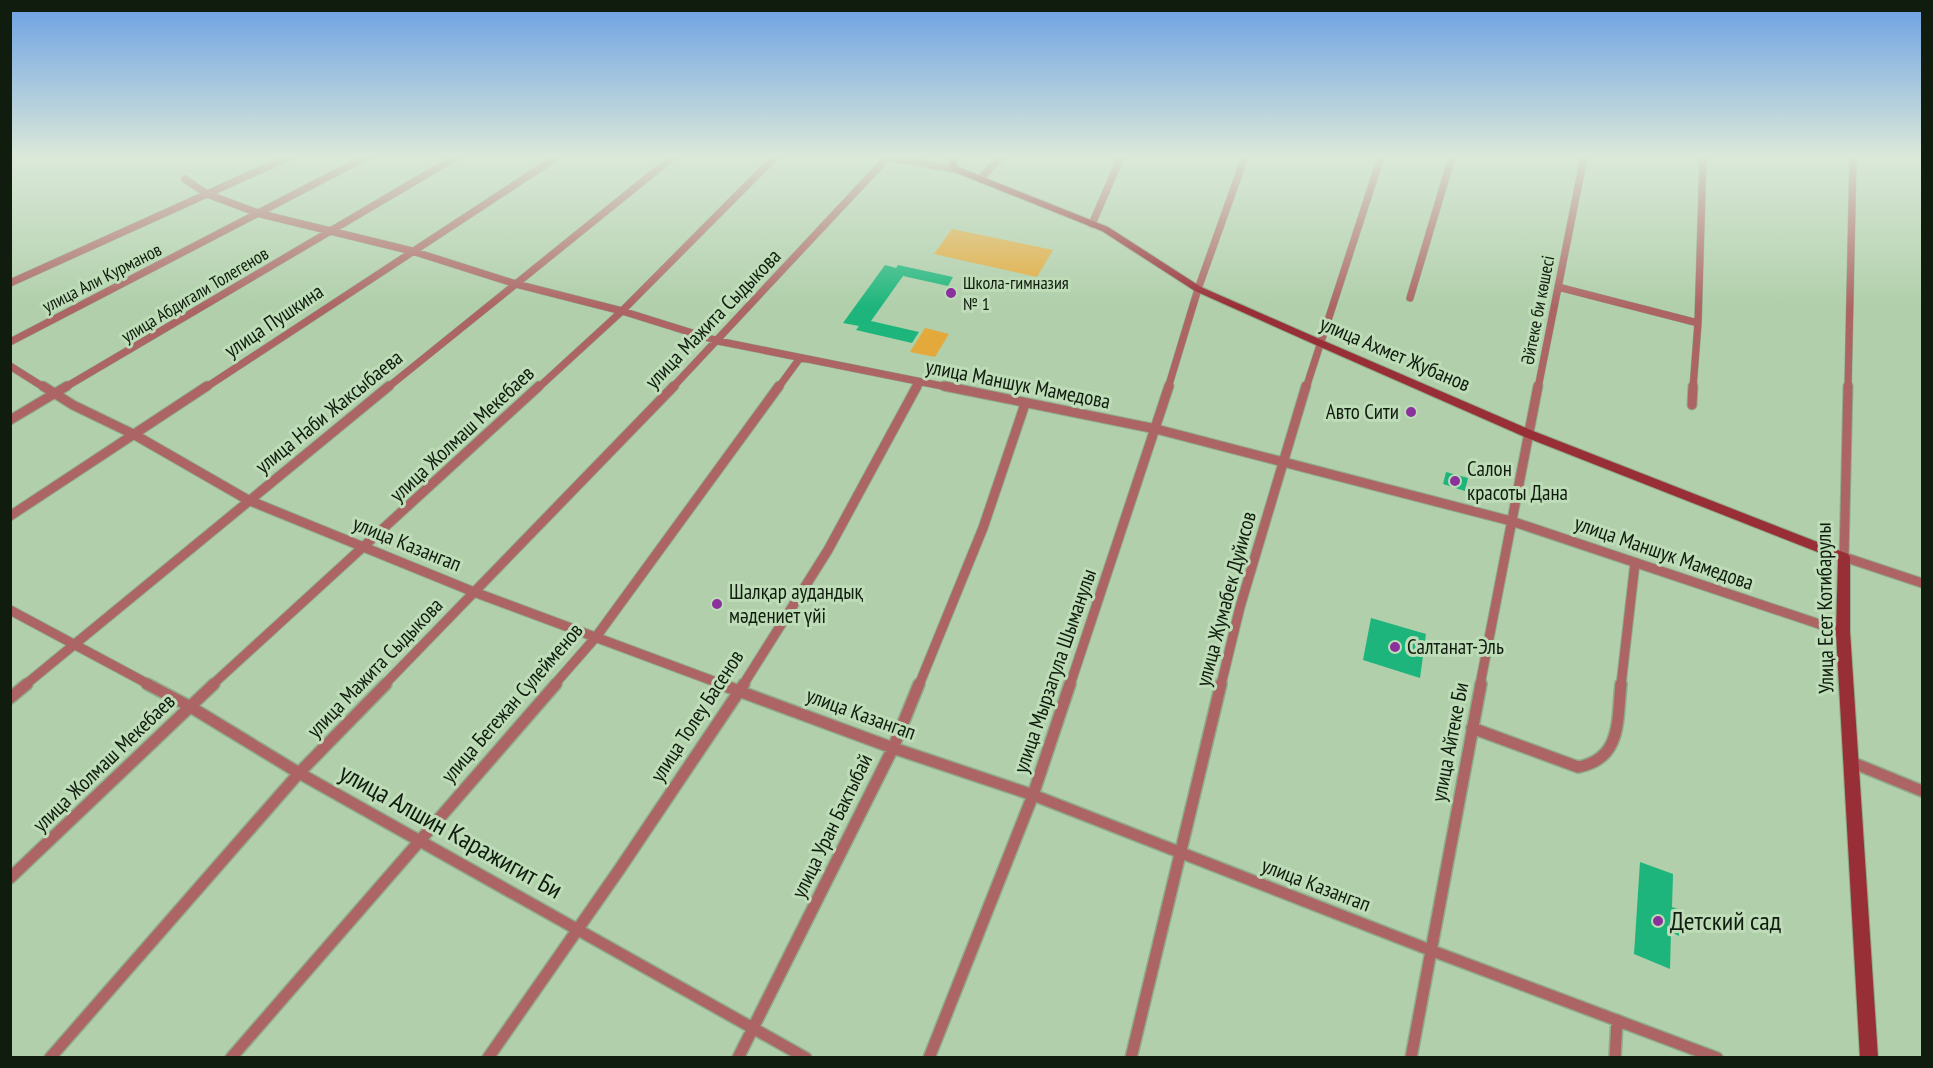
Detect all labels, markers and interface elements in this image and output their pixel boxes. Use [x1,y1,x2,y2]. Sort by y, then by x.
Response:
street label: улица Али Курманов [38,238,165,317]
street label: улица Абдигали Толегенов [117,242,272,348]
street label: улица Мажита Сыдыкова [639,243,787,394]
street label: Әйтеке би көшесі [1516,253,1559,366]
place label: Школа-гимназия № 1 [963,271,1069,315]
street label: улица Пушкина [219,278,328,364]
marker: Школа-гимназия № 1 [944,286,958,300]
street label: улица Ахмет Жубанов [1316,310,1475,397]
street label: улица Наби Жаксыбаева [250,344,408,479]
street label: улица Маншук Мамедова [923,352,1113,415]
street label: улица Жолмаш Мекебаев [384,360,540,508]
place label: Авто Сити [1326,398,1399,425]
marker: Авто Сити [1404,405,1418,419]
place label: Салон красоты Дана [1467,455,1568,506]
marker: Салон красоты Дана [1448,474,1462,488]
street label: улица Жумабек Дуйисов [1189,508,1262,689]
street label: улица Маншук Мамедова [1571,509,1757,596]
street label: улица Казангап [349,510,465,578]
street label: Улица Есет Котибарулы [1810,522,1839,694]
street label: улица Мырзагула Шыманулы [1007,565,1102,777]
place label: Шалқар аудандық мәдениет үйі [729,578,863,629]
street label: улица Мажита Сыдыкова [301,592,449,743]
marker: Шалқар аудандық мәдениет үйі [710,597,724,611]
street label: улица Бегежан Сулейменов [435,617,588,788]
place label: Салтанат-Эль [1407,633,1504,660]
marker: Салтанат-Эль [1388,640,1402,654]
street label: улица Толеу Басенов [644,645,749,787]
street label: улица Айтеке Би [1425,680,1474,804]
street label: улица Казангап [803,681,920,746]
street label: улица Жолмаш Мекебаев [27,688,181,838]
street label: улица Уран Бактыбай [785,749,878,902]
street label: улица Алшин Каражигит Би [334,756,569,906]
street label: улица Казангап [1258,851,1375,918]
place label: Детский сад [1670,904,1781,937]
marker: Детский сад [1651,914,1665,928]

